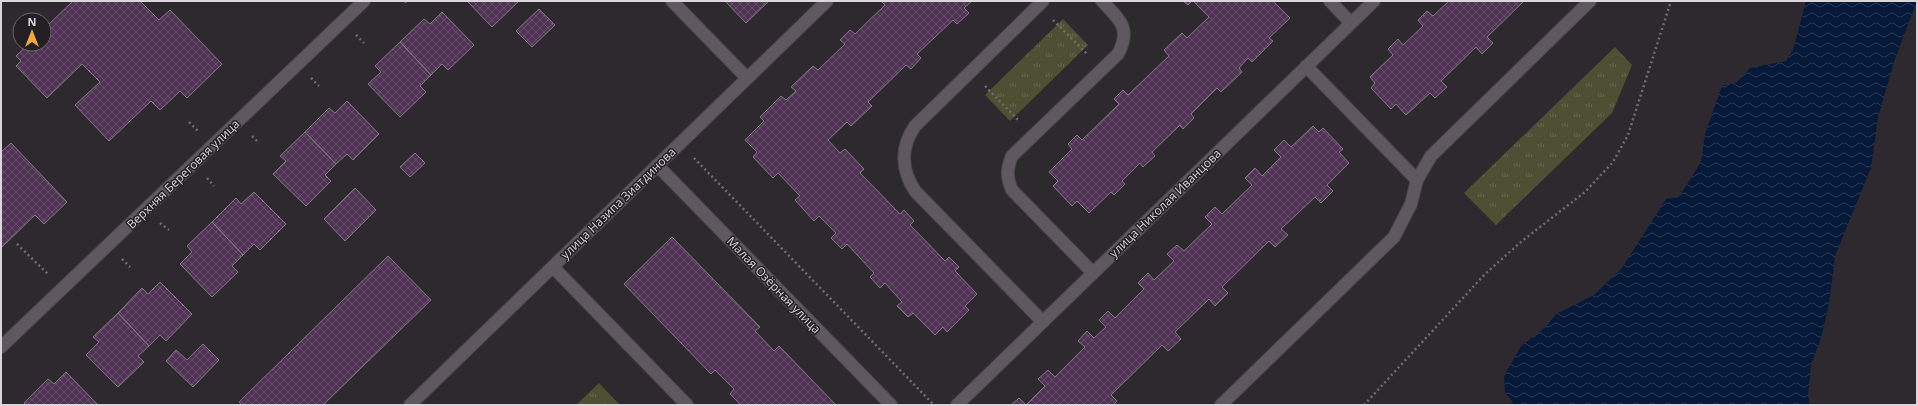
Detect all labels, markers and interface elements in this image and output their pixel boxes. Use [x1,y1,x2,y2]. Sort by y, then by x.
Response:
north arrow [12,12,52,52]
text: N [28,14,36,29]
street label: Верхняя Береговая улица [123,116,243,232]
street label: улица Назипа Зиатдинова [557,143,679,263]
street label: улица Николая Иванцова [1105,145,1225,261]
street label: Малая Озёрная улица [723,233,825,337]

